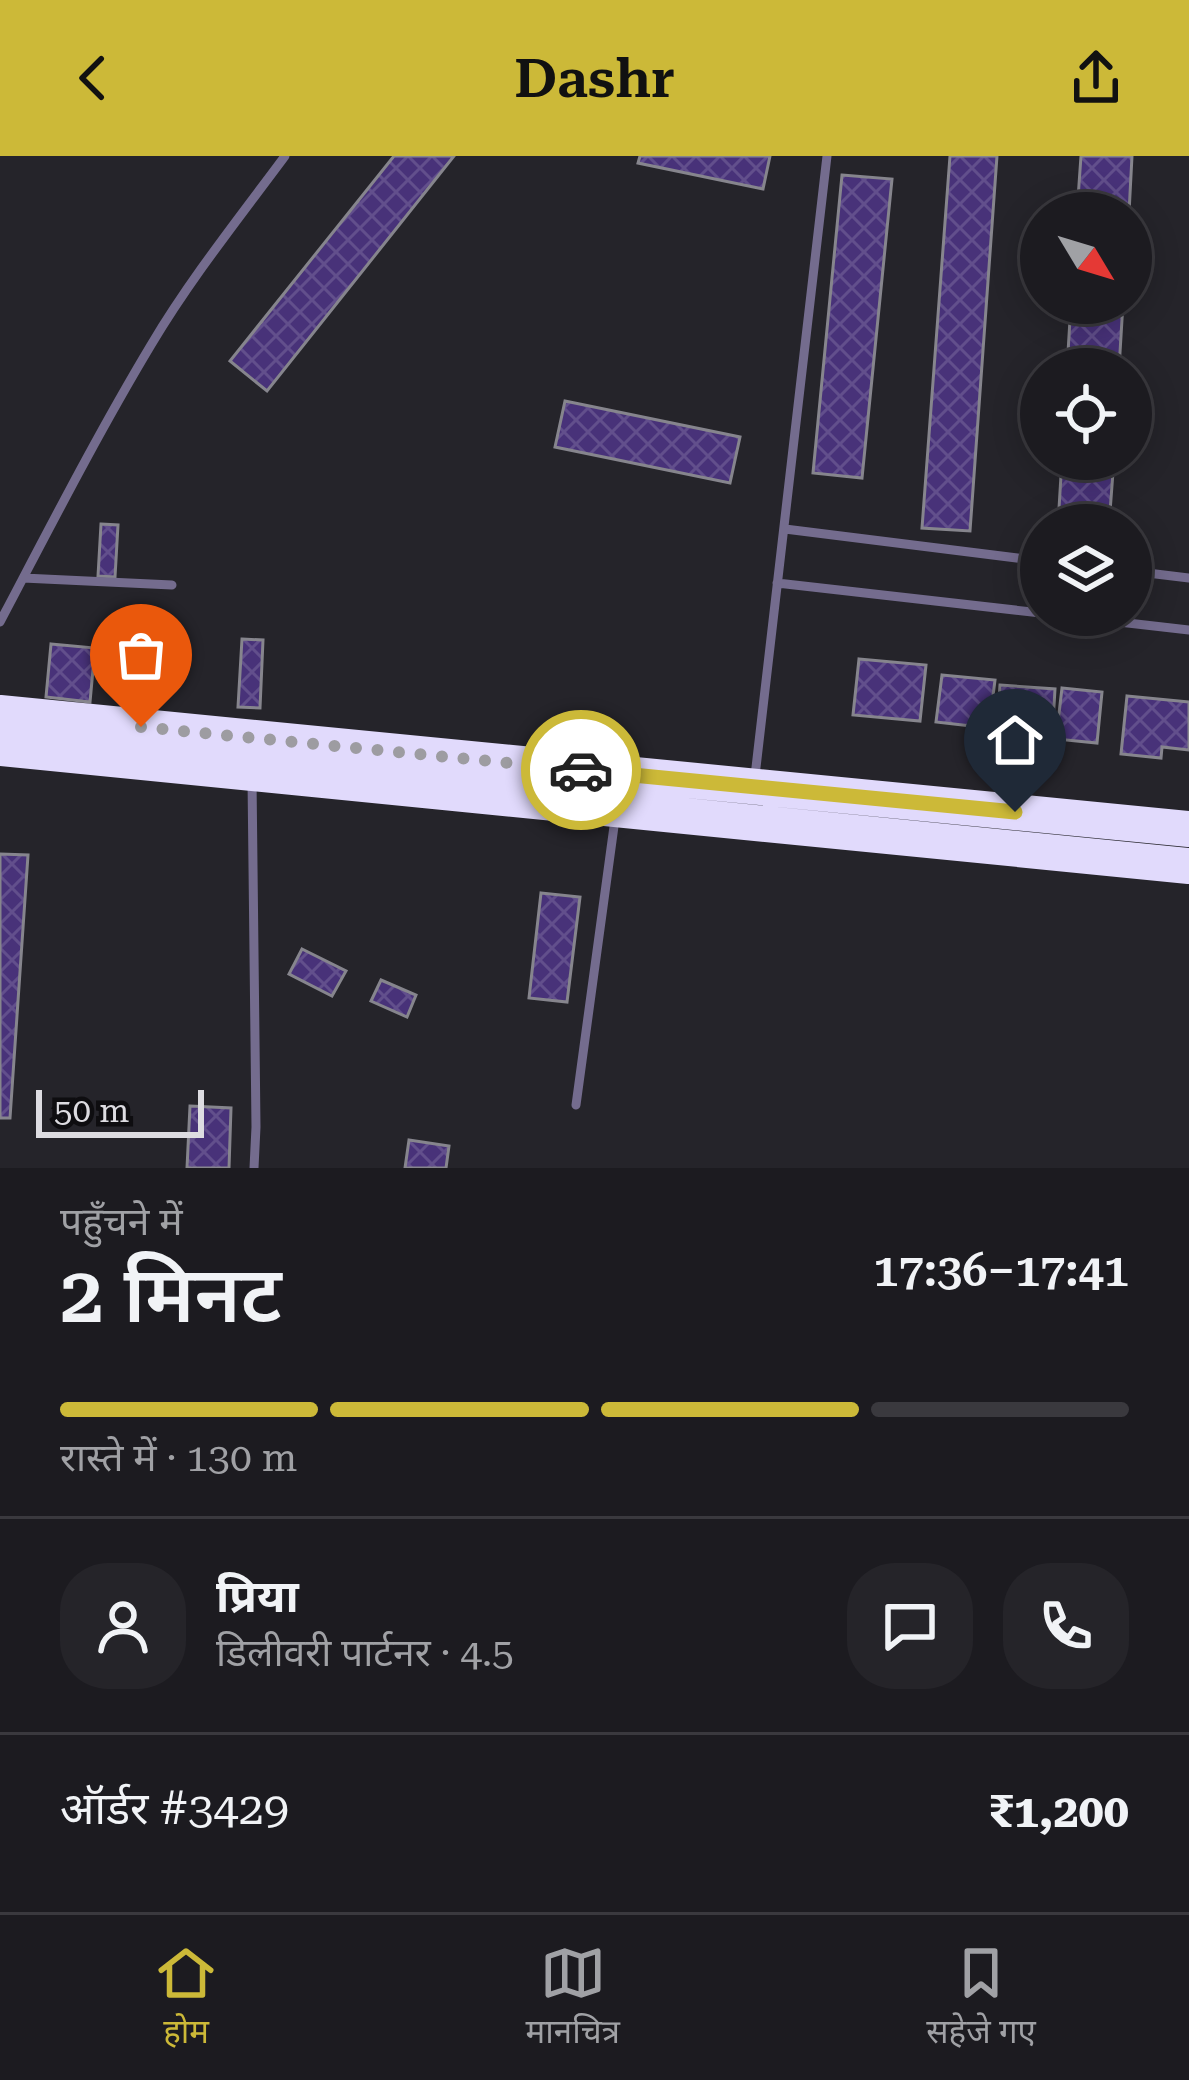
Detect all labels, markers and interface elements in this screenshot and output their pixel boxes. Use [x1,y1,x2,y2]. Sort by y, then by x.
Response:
icon: back [60,45,126,111]
icon: share [1063,45,1129,111]
text: Dashr [514,47,675,110]
north arrow [1020,192,1152,324]
map controls [1020,192,1152,636]
button: locate [1020,348,1152,480]
button: layers [1020,504,1152,636]
pin [90,604,192,727]
icon: bag [108,622,174,688]
pin [964,689,1066,812]
icon: home [982,707,1048,773]
courier [521,710,641,830]
icon: car [548,737,614,803]
scale bar [36,1084,204,1137]
text: 50 m [54,1091,129,1130]
text: पहुँचने में [60,1199,182,1245]
text: 17:36–17:41 [873,1244,1129,1297]
text: 2 मिनट [60,1250,282,1341]
text: रास्ते में · 130 m [60,1435,297,1481]
button: person [60,1563,186,1689]
button: chat [847,1563,973,1689]
button: phone [1003,1563,1129,1689]
text: प्रिया [216,1570,299,1623]
text: डिलीवरी पार्टनर · 4.5 [216,1630,514,1676]
text: ऑर्डर #3429 [60,1782,289,1835]
text: ₹1,200 [988,1785,1129,1838]
tab: होम [153,1940,219,2056]
tab: मानचित्र [526,1940,620,2056]
tab: सहेजे गए [926,1940,1036,2056]

